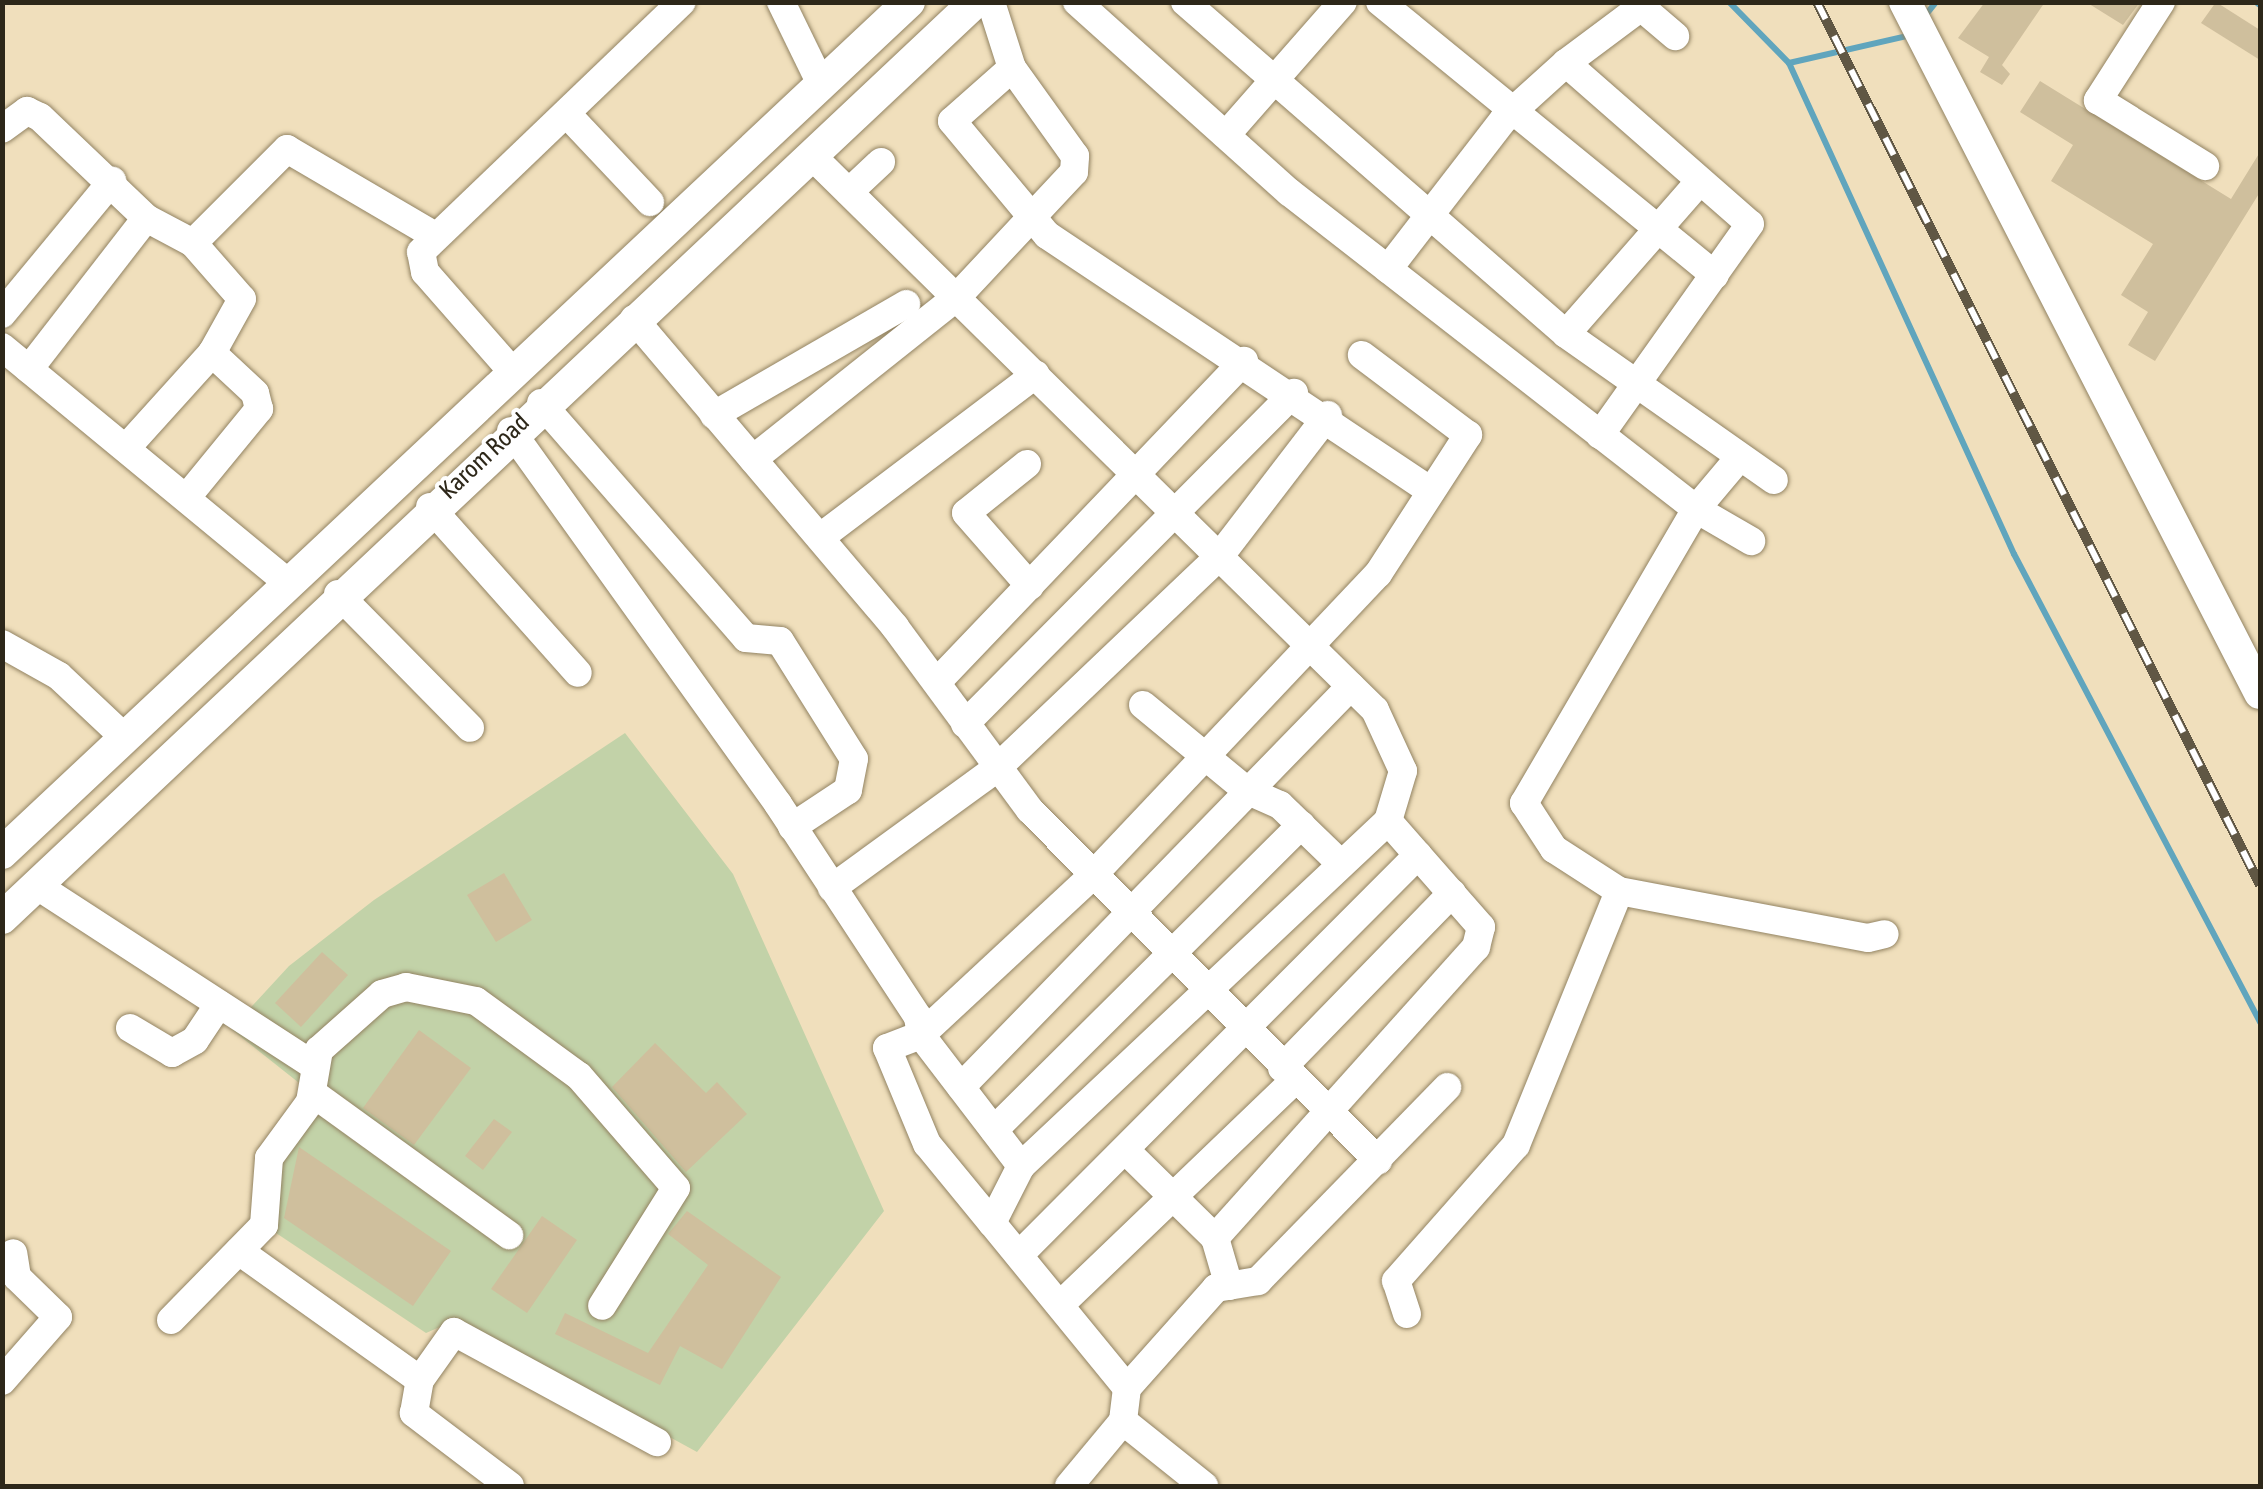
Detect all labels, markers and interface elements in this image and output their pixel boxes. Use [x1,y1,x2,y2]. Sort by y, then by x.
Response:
street label: Karom Road [433,407,535,505]

